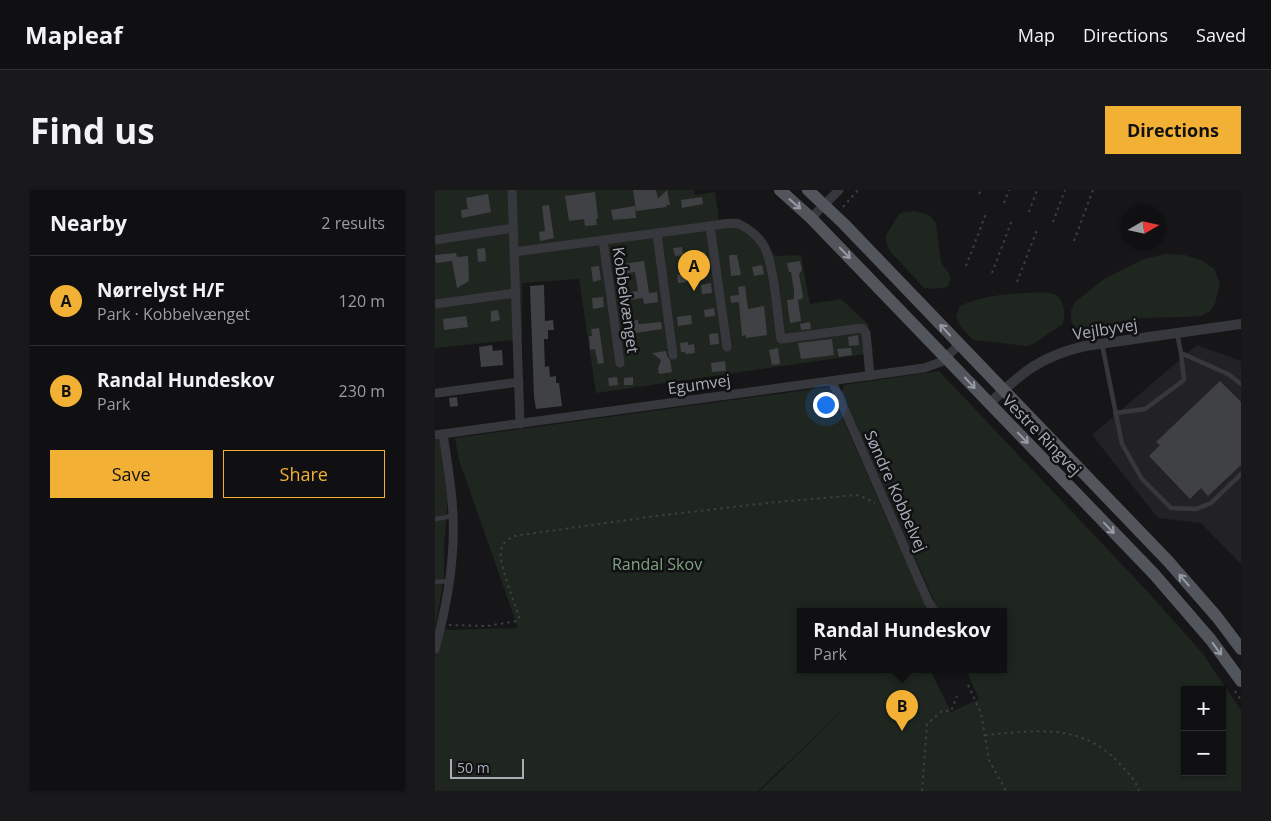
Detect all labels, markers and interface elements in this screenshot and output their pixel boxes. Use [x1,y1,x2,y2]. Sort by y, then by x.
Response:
text: Mapleaf [25,18,123,51]
text: Map [1018,23,1055,47]
text: Directions [1083,23,1168,47]
text: Saved [1196,23,1246,47]
button: Directions [1105,106,1241,154]
text: Find us [30,107,155,154]
one-way arrow [789,198,802,210]
north arrow [1121,205,1166,250]
text: Nearby [50,209,127,237]
text: 2 results [321,212,385,234]
street label: Kobbelvænget [608,245,644,355]
one-way arrow [839,247,851,259]
pin: A [678,250,710,291]
text: Nørrelyst H/F [97,277,225,303]
text: A [60,290,72,312]
text: 120 m [339,290,385,312]
text: Park · Kobbelvænget [97,303,250,325]
street label: Vejlbyvej [1071,313,1139,345]
one-way arrow [939,324,951,337]
text: Randal Hundeskov [97,367,274,393]
street label: Egumvej [666,369,732,399]
one-way arrow [964,376,976,389]
text: B [61,380,71,402]
text: 230 m [339,380,385,402]
street label: Vestre Ringvej [998,390,1086,480]
your location [813,392,839,418]
text: Park [97,393,130,415]
street label: Søndre Kobbelvej [859,427,933,555]
one-way arrow [1017,432,1029,444]
button: Save [50,450,213,498]
button: Share [223,450,385,498]
one-way arrow [1103,521,1115,534]
park label: Randal Skov [612,553,702,575]
one-way arrow [1179,574,1190,587]
popup [797,608,1007,673]
text: Randal Hundeskov [813,617,991,643]
one-way arrow [1212,642,1223,655]
text: Park [813,643,847,665]
map controls [1181,686,1226,776]
button: + [1181,686,1226,731]
pin: B [886,690,918,731]
button: − [1181,731,1226,776]
scale bar [450,756,524,779]
text: 50 m [457,758,490,777]

